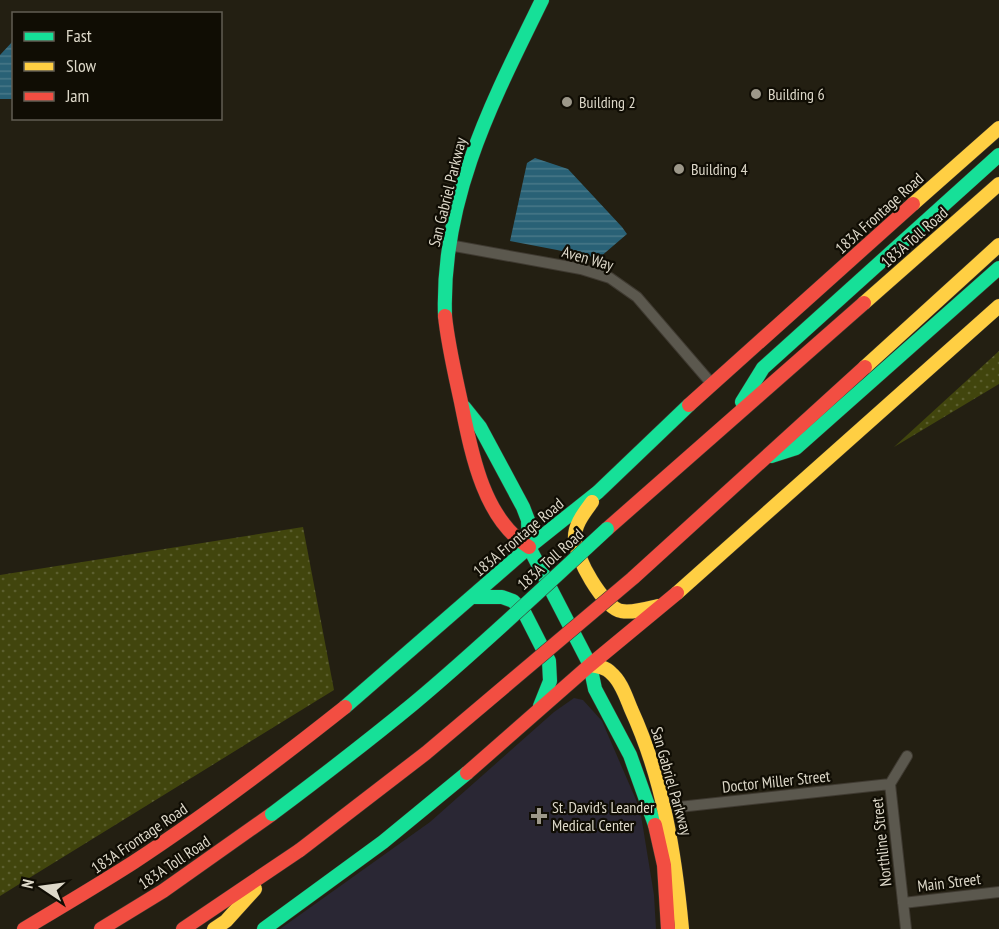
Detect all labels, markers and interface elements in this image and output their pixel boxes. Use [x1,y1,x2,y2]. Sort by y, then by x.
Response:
legend [12,12,222,120]
text: Fast [66,24,92,47]
text: Slow [66,54,97,77]
text: Jam [65,84,89,107]
place label: Building 6 [768,84,825,104]
marker: Building 6 [749,87,763,101]
place label: Building 2 [579,92,636,112]
marker: Building 2 [560,95,574,109]
street label: San Gabriel Parkway [424,135,470,249]
place label: Building 4 [691,159,748,179]
marker: Building 4 [672,162,686,176]
street label: 183A Frontage Road [831,168,927,258]
street label: 183A Toll Road [876,202,952,272]
street label: Aven Way [560,241,616,275]
street label: 183A Frontage Road [469,493,567,581]
street label: 183A Toll Road [513,524,587,594]
street label: San Gabriel Parkway [647,724,697,838]
street label: Doctor Miller Street [721,765,832,797]
street label: Northline Street [866,796,896,887]
place label: St. David’s Leander Medical Center [552,797,655,835]
street label: 183A Frontage Road [87,798,191,878]
marker: St. David’s Leander Medical Center [530,807,548,825]
street label: 183A Toll Road [134,831,214,893]
north arrow [12,857,72,917]
street label: Main Street [916,868,982,896]
text: N [17,877,38,890]

